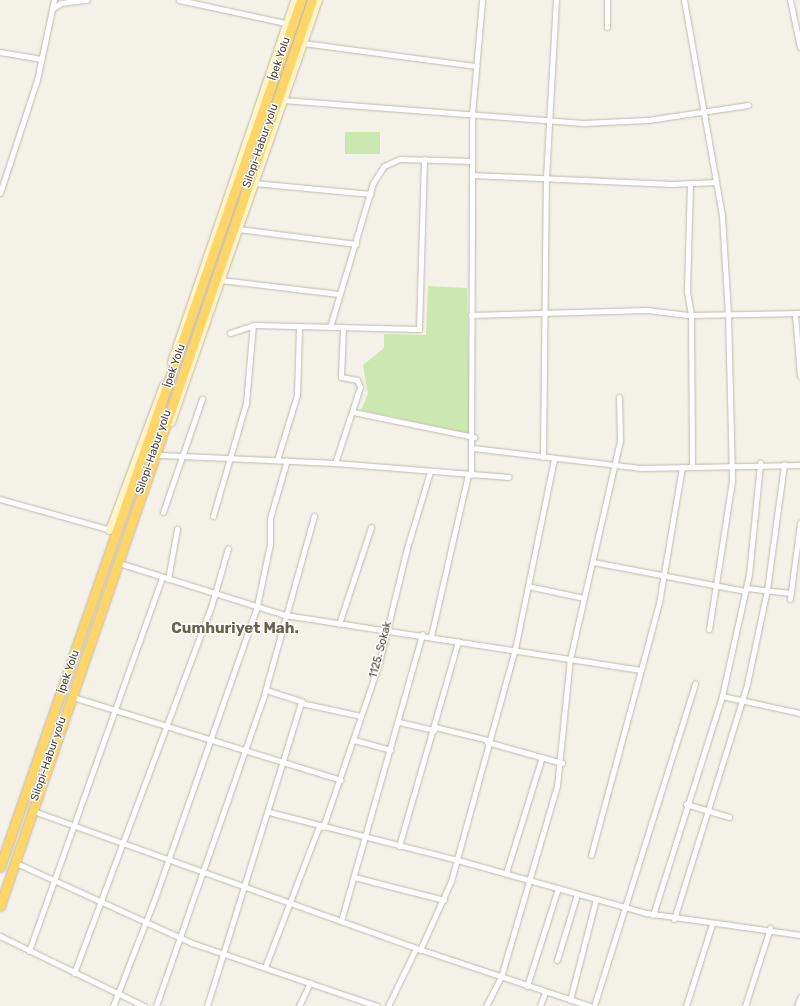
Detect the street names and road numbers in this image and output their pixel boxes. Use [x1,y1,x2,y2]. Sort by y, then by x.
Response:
street label: İpek Yolu [266,35,294,83]
street label: Silopi-Habur yolu [240,102,282,190]
street label: İpek Yolu [161,342,189,390]
street label: Silopi-Habur yolu [133,408,175,496]
street label: 1125. Sokak [367,620,395,680]
street label: İpek Yolu [55,648,83,696]
street label: Silopi-Habur yolu [28,715,70,803]

